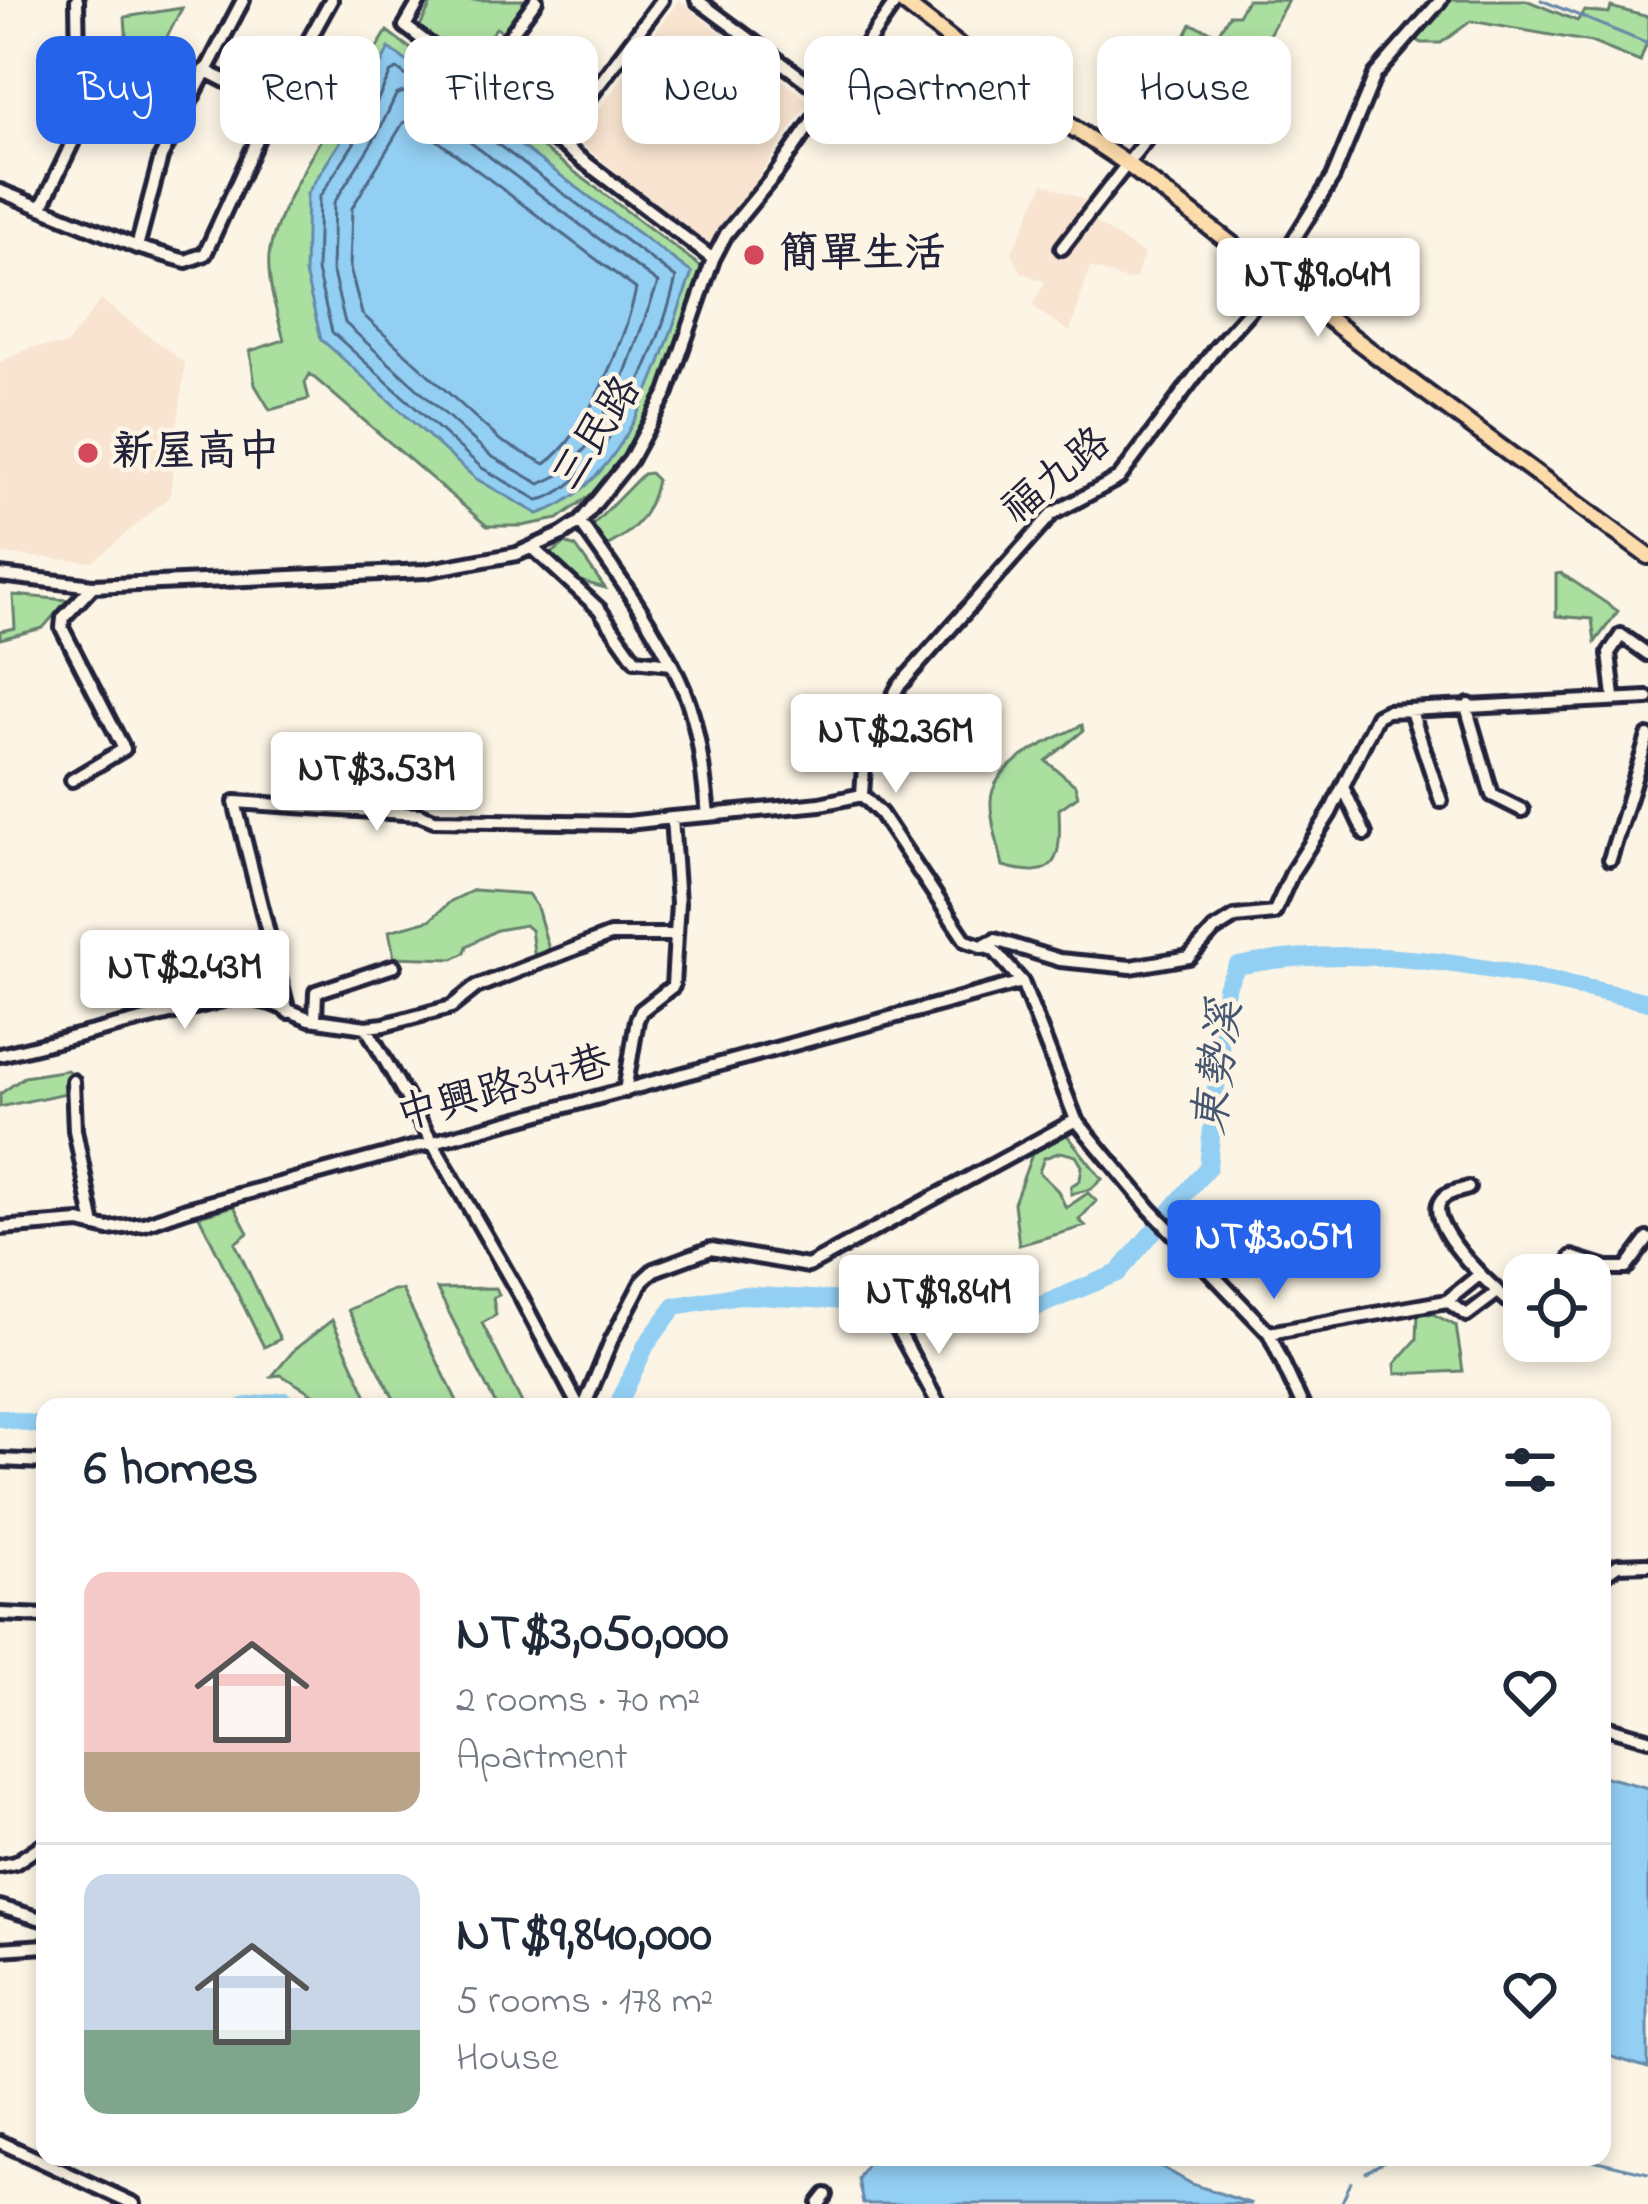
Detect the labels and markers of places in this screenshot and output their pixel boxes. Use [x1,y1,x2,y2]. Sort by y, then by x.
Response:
place label: 簡單生活 [778,225,946,286]
pin: NT$9.04M [1194,238,1442,340]
marker: 簡單生活 [741,242,767,268]
place label: 新屋高中 [112,423,280,484]
marker: 新屋高中 [75,440,101,466]
pin: NT$2.36M [772,694,1020,796]
pin: NT$3.53M [253,732,501,834]
pin: NT$2.43M [61,930,309,1032]
pin: NT$3.05M [1150,1200,1398,1302]
pin: NT$9.84M [815,1255,1063,1357]

